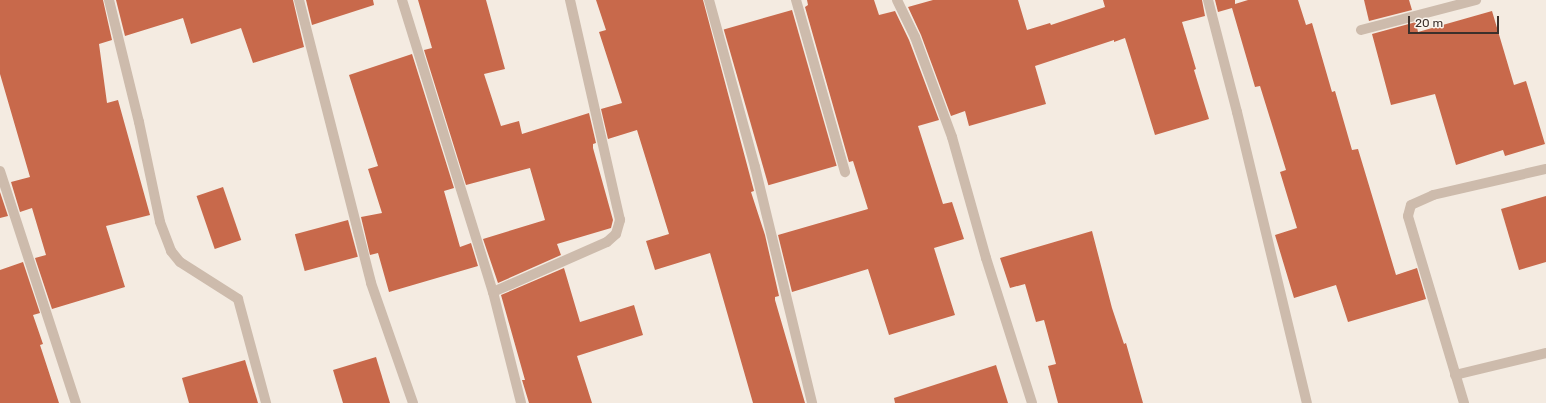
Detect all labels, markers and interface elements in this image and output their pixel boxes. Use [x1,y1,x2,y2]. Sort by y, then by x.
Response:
scale bar [1410,8,1501,34]
text: 20 m [1415,16,1443,30]

